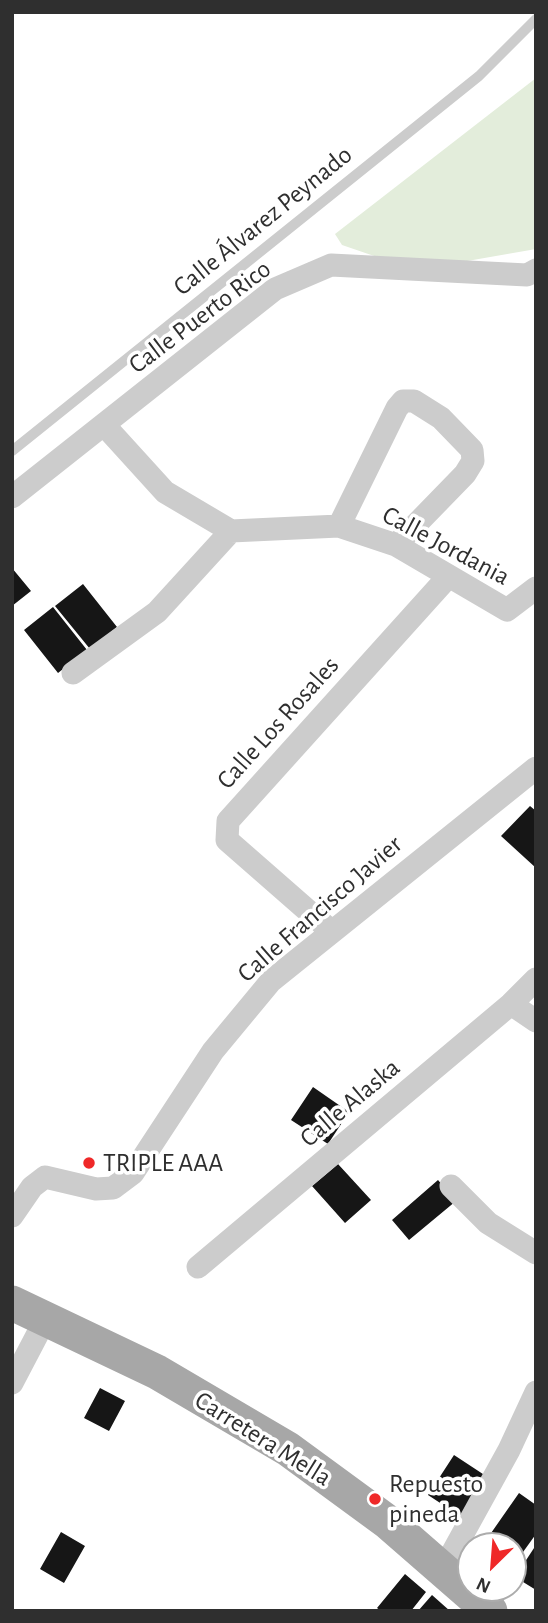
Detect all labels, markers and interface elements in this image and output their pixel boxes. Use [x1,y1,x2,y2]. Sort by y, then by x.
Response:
street label: Calle Álvarez Peynado [167,139,359,303]
street label: Calle Puerto Rico [123,253,277,381]
street label: Calle Jordania [377,499,515,593]
street label: Calle Los Rosales [210,650,346,796]
street label: Calle Francisco Javier [231,829,409,989]
street label: Calle Alaska [294,1052,406,1154]
place label: TRIPLE AAA [103,1147,223,1179]
marker: TRIPLE AAA [81,1155,97,1171]
street label: Carretera Mella [189,1385,337,1493]
place label: Repuesto pineda [389,1468,483,1530]
marker: Repuesto pineda [367,1491,383,1507]
north arrow [457,1532,527,1602]
text: N [474,1573,494,1596]

